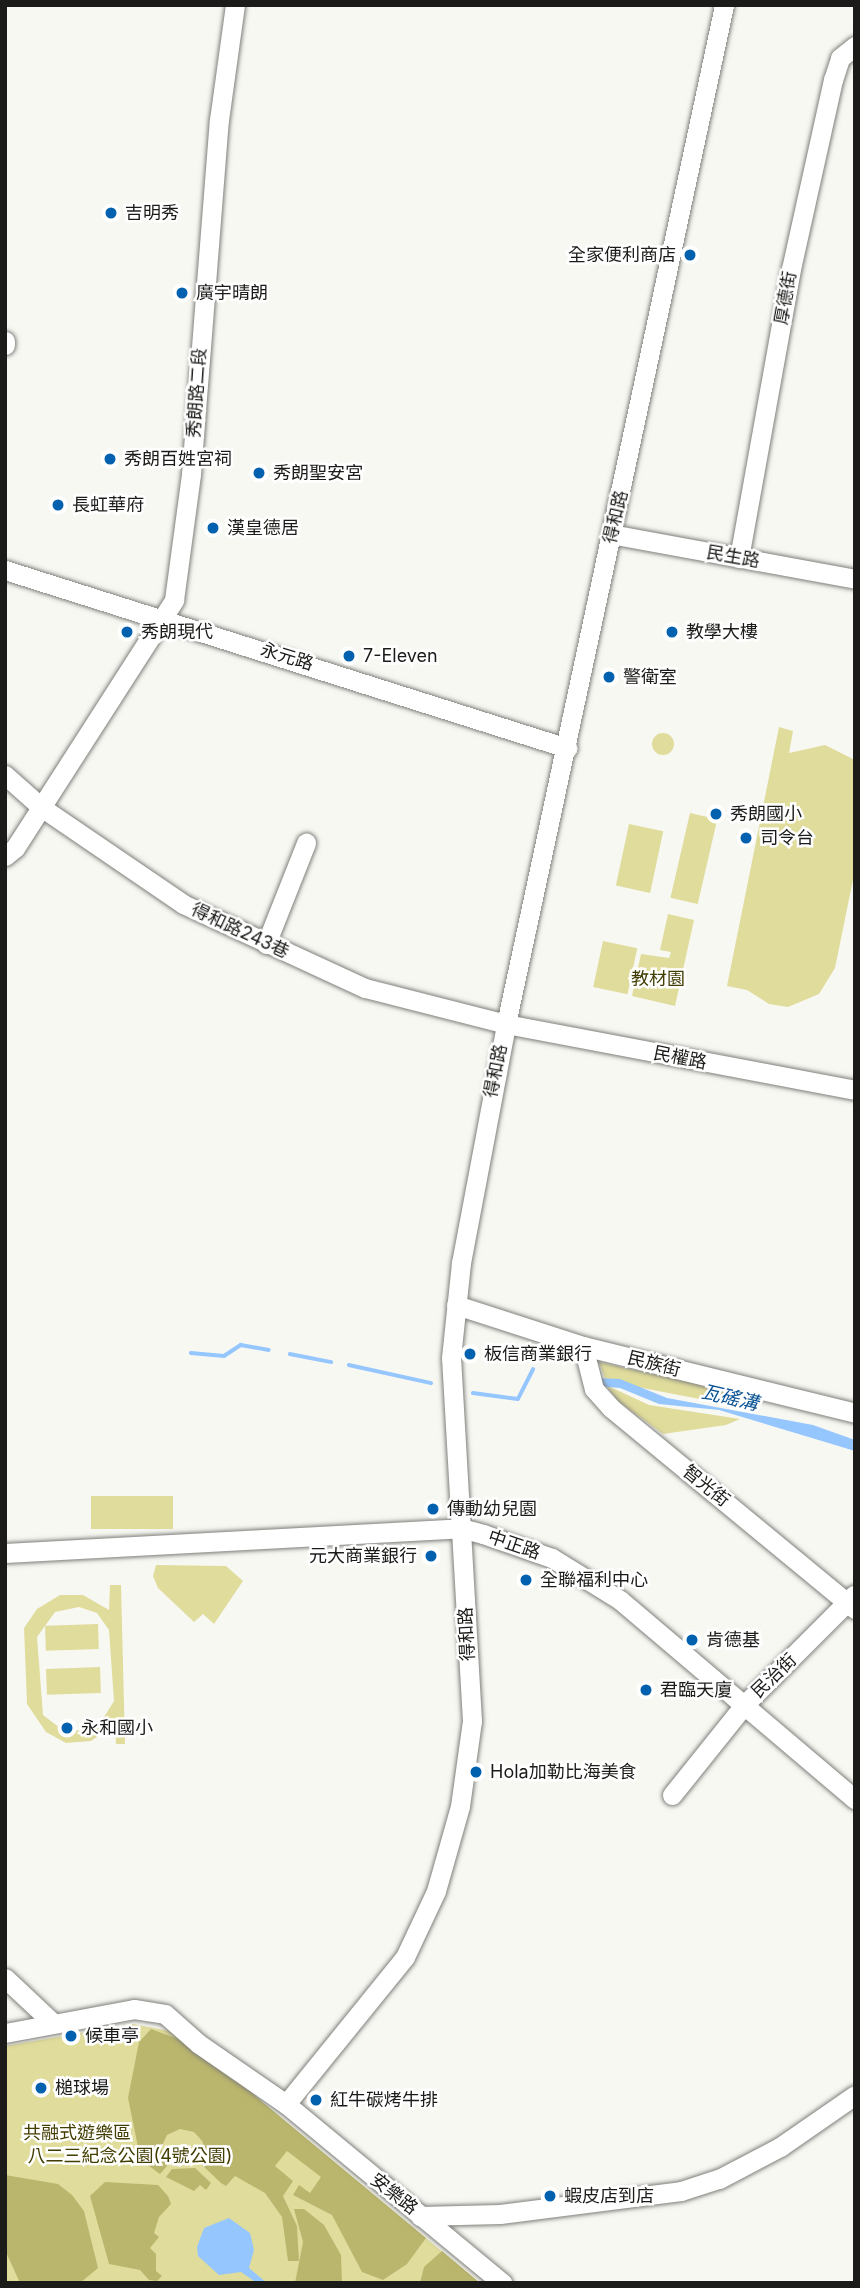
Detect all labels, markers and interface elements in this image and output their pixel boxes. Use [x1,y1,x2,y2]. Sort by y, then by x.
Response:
place label: 吉明秀 [125,202,179,224]
marker: 吉明秀 [103,205,119,221]
place label: 全家便利商店 [568,244,676,266]
marker: 全家便利商店 [682,247,698,263]
street label: 厚德街 [771,270,801,326]
place label: 廣宇晴朗 [196,282,268,304]
marker: 廣宇晴朗 [174,285,190,301]
street label: 秀朗路二段 [183,347,211,439]
place label: 秀朗百姓宮祠 [124,448,232,470]
marker: 秀朗百姓宮祠 [102,451,118,467]
place label: 秀朗聖安宮 [273,462,363,484]
marker: 秀朗聖安宮 [251,465,267,481]
street label: 得和路 [599,488,633,546]
place label: 長虹華府 [72,494,144,516]
marker: 長虹華府 [50,497,66,513]
place label: 漢皇德居 [227,517,299,539]
marker: 漢皇德居 [205,520,221,536]
street label: 民生路 [705,542,761,572]
place label: 秀朗現代 [141,621,213,643]
place label: 教學大樓 [686,621,758,643]
marker: 秀朗現代 [119,624,135,640]
marker: 教學大樓 [664,624,680,640]
street label: 永元路 [258,639,316,675]
place label: 7-Eleven [363,645,438,667]
marker: 7-Eleven [341,648,357,664]
place label: 警衛室 [623,666,677,688]
marker: 警衛室 [601,669,617,685]
place label: 秀朗國小 [730,803,802,825]
marker: 秀朗國小 [708,806,724,822]
place label: 司令台 [760,827,814,849]
marker: 司令台 [738,830,754,846]
street label: 得和路243巷 [188,899,292,963]
park label: 教材園 [631,968,685,990]
street label: 得和路 [480,1042,512,1100]
street label: 民權路 [651,1042,709,1074]
place label: 板信商業銀行 [484,1343,592,1365]
marker: 板信商業銀行 [462,1346,478,1362]
street label: 民族街 [625,1347,683,1381]
water label: 瓦磘溝 [700,1380,760,1416]
street label: 智光街 [678,1461,734,1511]
place label: 傳動幼兒園 [447,1498,537,1520]
marker: 傳動幼兒園 [425,1501,441,1517]
street label: 中正路 [485,1526,543,1564]
place label: 元大商業銀行 [309,1545,417,1567]
marker: 元大商業銀行 [423,1548,439,1564]
place label: 全聯福利中心 [540,1569,648,1591]
marker: 全聯福利中心 [518,1572,534,1588]
street label: 得和路 [455,1606,479,1662]
place label: 肯德基 [706,1629,760,1651]
marker: 肯德基 [684,1632,700,1648]
street label: 民治街 [747,1649,801,1703]
place label: 君臨天廈 [660,1679,732,1701]
marker: 君臨天廈 [638,1682,654,1698]
place label: 永和國小 [81,1717,153,1739]
marker: 永和國小 [59,1720,75,1736]
place label: Hola加勒比海美食 [490,1761,637,1783]
marker: Hola加勒比海美食 [468,1764,484,1780]
place label: 候車亭 [85,2025,139,2047]
marker: 候車亭 [63,2028,79,2044]
place label: 槌球場 [55,2077,109,2099]
marker: 槌球場 [33,2080,49,2096]
place label: 紅牛碳烤牛排 [330,2089,438,2111]
marker: 紅牛碳烤牛排 [308,2092,324,2108]
park label: 共融式遊樂區 [23,2122,131,2144]
park label: 八二三紀念公園(4號公園) [28,2145,232,2167]
street label: 安樂路 [366,2169,422,2219]
place label: 蝦皮店到店 [564,2185,654,2207]
marker: 蝦皮店到店 [542,2188,558,2204]

